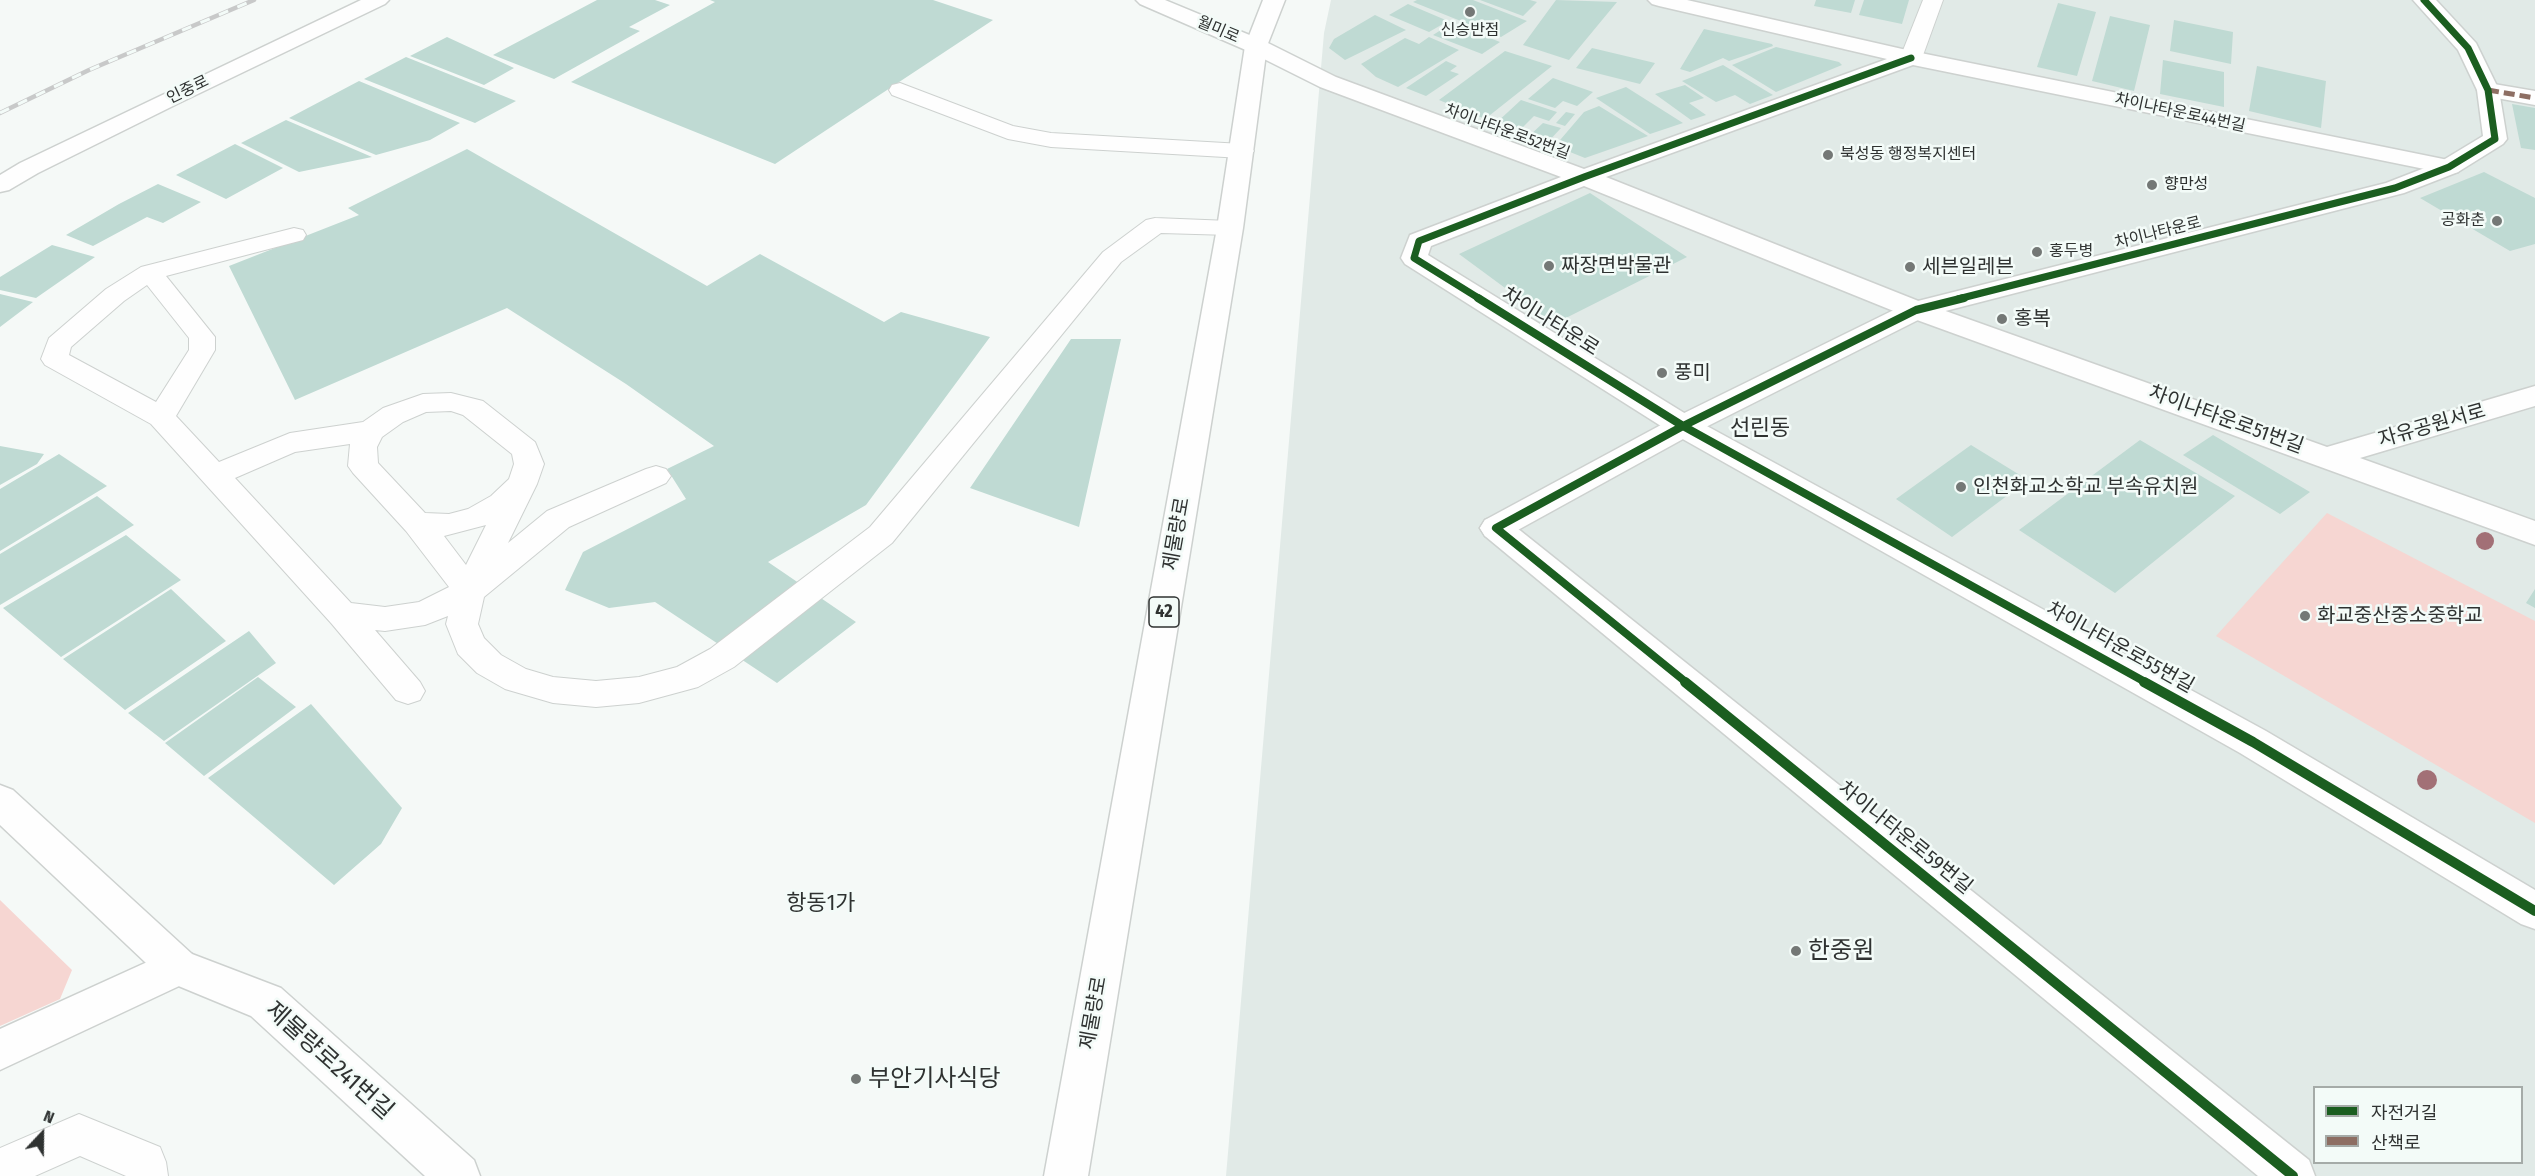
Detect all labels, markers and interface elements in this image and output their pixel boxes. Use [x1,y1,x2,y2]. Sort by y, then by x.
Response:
marker: 신승반점 [1463,5,1477,19]
street label: 월미로 [1194,13,1242,47]
place label: 신승반점 [1441,21,1499,41]
street label: 인중로 [164,72,212,108]
street label: 차이나타운로44번길 [2113,90,2247,136]
street label: 차이나타운로52번길 [1442,100,1572,164]
place label: 북성동 행정복지센터 [1840,145,1976,165]
marker: 북성동 행정복지센터 [1821,148,1835,162]
place label: 향만성 [2164,175,2208,195]
marker: 향만성 [2145,178,2159,192]
place label: 공화춘 [2441,211,2485,231]
street label: 차이나타운로 [2113,213,2203,253]
marker: 공화춘 [2490,214,2504,228]
place label: 홍두병 [2049,242,2093,262]
marker: 홍두병 [2030,245,2044,259]
place label: 짜장면박물관 [1561,254,1671,278]
place label: 세븐일레븐 [1922,255,2014,279]
marker: 짜장면박물관 [1542,259,1556,273]
marker: 세븐일레븐 [1903,260,1917,274]
street label: 차이나타운로 [1497,283,1603,361]
place label: 홍복 [2014,307,2051,331]
marker: 홍복 [1995,312,2009,326]
place label: 풍미 [1674,361,1711,385]
marker: 풍미 [1655,366,1669,380]
street label: 차이나타운로51번길 [2145,381,2307,459]
street label: 자유공원서로 [2376,399,2488,453]
district label: 선린동 [1730,416,1790,442]
place label: 인천화교소학교 부속유치원 [1973,475,2198,499]
marker: 인천화교소학교 부속유치원 [1954,480,1968,494]
street label: 제물량로 [1159,496,1195,572]
road number: 42 [1149,597,1179,627]
street label: 차이나타운로55번길 [2042,597,2198,699]
place label: 화교중산중소중학교 [2317,604,2483,628]
marker: 화교중산중소중학교 [2298,609,2312,623]
street label: 차이나타운로59번길 [1833,777,1977,899]
district label: 항동1가 [786,891,856,917]
place label: 한중원 [1808,937,1874,965]
marker: 한중원 [1789,944,1803,958]
street label: 제물량로 [1076,975,1112,1051]
street label: 제물량로241번길 [259,996,399,1126]
place label: 부안기사식당 [868,1065,1000,1093]
marker: 부안기사식당 [849,1072,863,1086]
legend [2313,1086,2523,1164]
text: 자전거길 [2371,1102,2437,1124]
north arrow [12,1104,72,1164]
text: N [41,1106,57,1127]
text: 산책로 [2371,1132,2421,1154]

